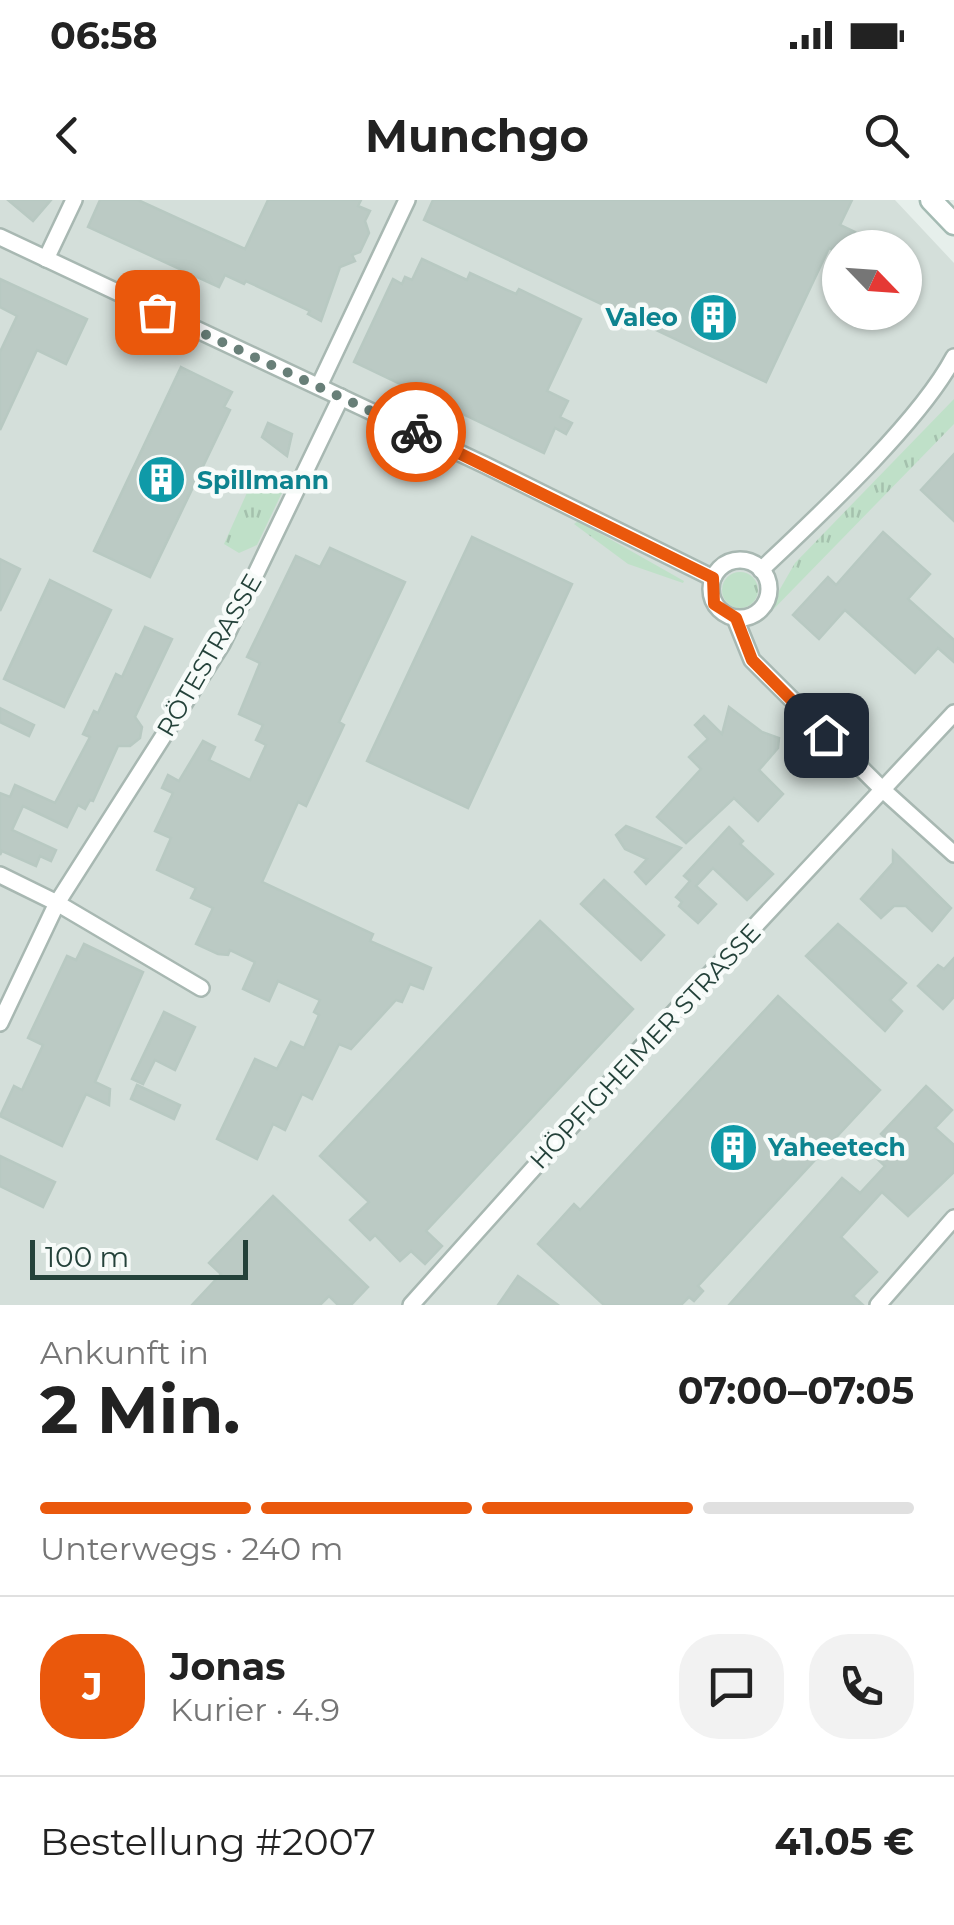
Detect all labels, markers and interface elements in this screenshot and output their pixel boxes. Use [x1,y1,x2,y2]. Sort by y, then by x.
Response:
text: 06:58 [50,12,158,59]
icon: back [40,108,95,163]
text: Munchgo [365,108,589,163]
icon: search [859,108,914,163]
north arrow [822,230,922,330]
map controls [822,230,922,330]
pin [115,270,200,355]
icon: bag [130,285,185,340]
building icon: Valeo [687,291,739,343]
place label: Valeo [605,302,678,332]
courier [366,382,466,482]
icon: bike [389,405,444,460]
building icon: Spillmann [136,454,188,506]
place label: Spillmann [197,465,329,495]
street label: RÖTESTRASSE [150,568,268,742]
pin [784,693,869,778]
icon: home [799,708,854,763]
street label: HÖPFIGHEIMER STRASSE [523,917,767,1175]
building icon: Yaheetech [707,1121,759,1173]
place label: Yaheetech [767,1132,906,1162]
scale bar [30,1235,248,1280]
text: 100 m [45,1240,129,1274]
text: Ankunft in [40,1333,209,1372]
text: 07:00–07:05 [678,1367,914,1414]
text: 2 Min. [40,1370,240,1449]
text: Unterwegs · 240 m [40,1529,343,1568]
button: chat [679,1634,784,1739]
button: phone [809,1634,914,1739]
text: Jonas [170,1643,285,1690]
text: J [82,1663,103,1710]
text: Kurier · 4.9 [170,1690,340,1729]
text: Bestellung #2007 [40,1818,376,1865]
text: 41.05 € [774,1818,914,1865]

